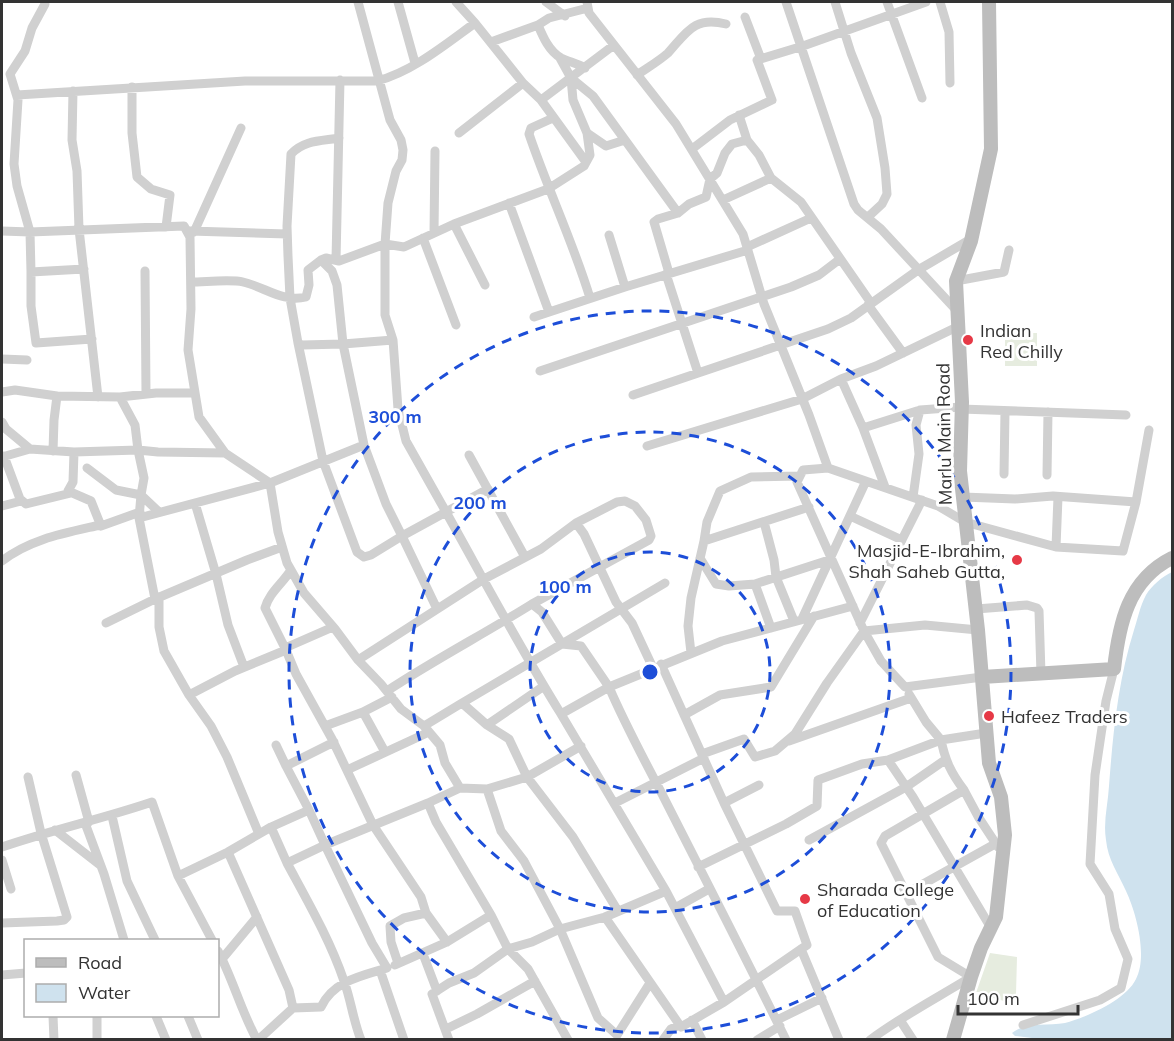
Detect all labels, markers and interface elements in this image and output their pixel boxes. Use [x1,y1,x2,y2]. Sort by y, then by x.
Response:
place label: Indian Red Chilly [980,319,1063,363]
marker: Indian Red Chilly [961,333,975,347]
street label: Marlu Main Road [931,363,957,505]
text: 300 m [368,405,422,428]
text: 200 m [453,491,507,514]
place label: Masjid-E-Ibrahim, Shah Saheb Gutta, [849,539,1005,583]
marker: Masjid-E-Ibrahim, Shah Saheb Gutta, [1010,553,1024,567]
text: 100 m [538,575,592,598]
centre of rings [640,662,660,682]
place label: Hafeez Traders [1001,705,1128,728]
marker: Hafeez Traders [982,709,996,723]
place label: Sharada College of Education [817,878,954,922]
marker: Sharada College of Education [798,892,812,906]
legend [24,939,219,1017]
text: Road [78,951,122,974]
scale bar [958,978,1078,1016]
text: Water [78,981,131,1004]
text: 100 m [967,987,1020,1010]

